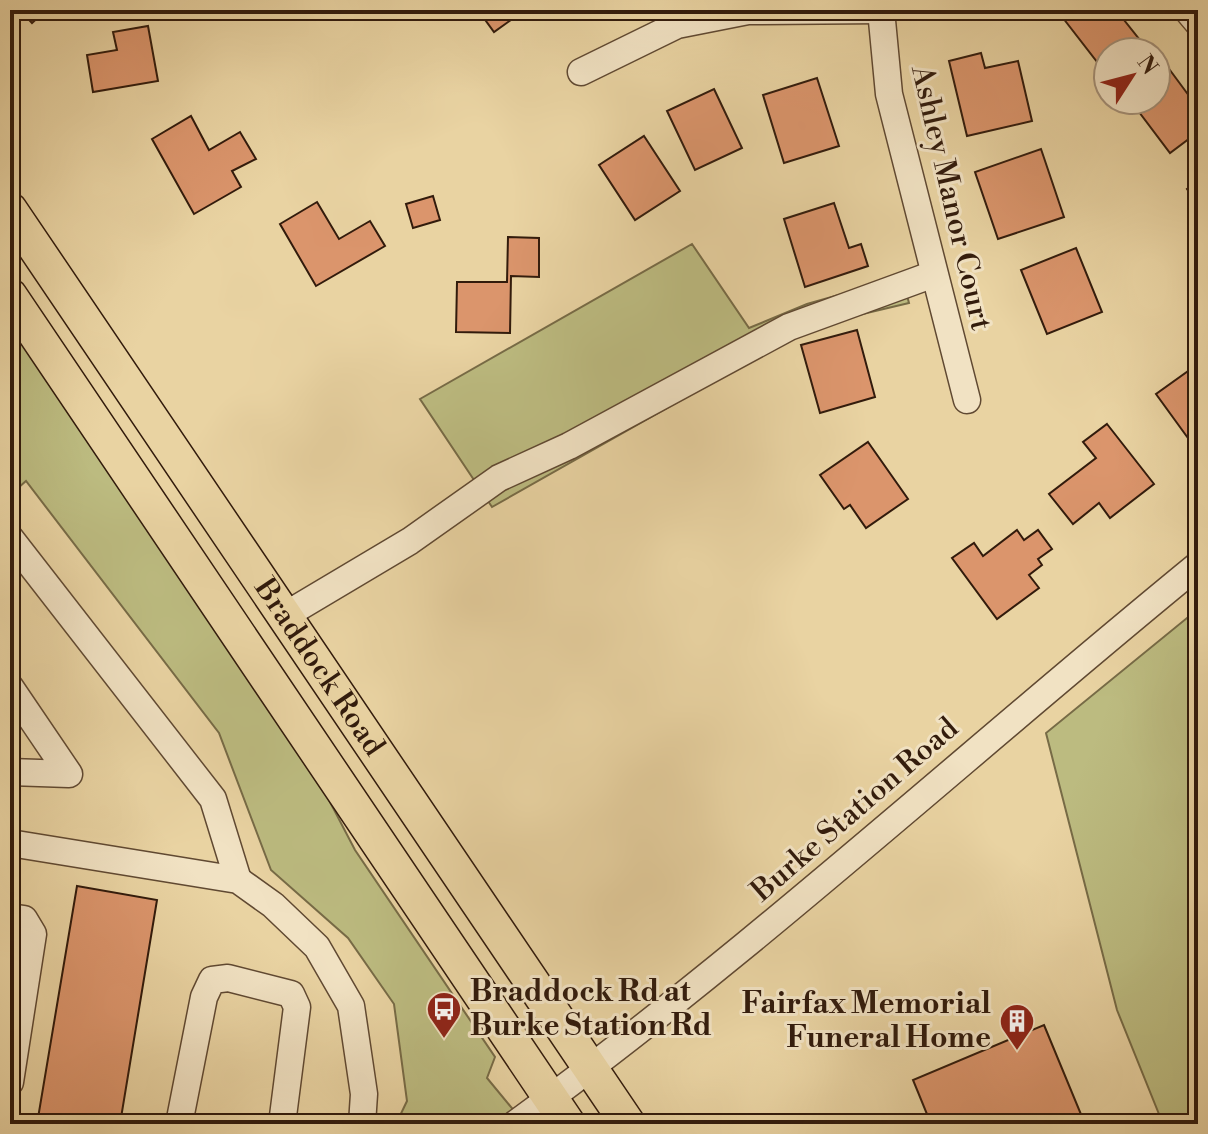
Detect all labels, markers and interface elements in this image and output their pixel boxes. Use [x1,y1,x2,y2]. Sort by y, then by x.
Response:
north arrow [1092,36,1172,116]
text: N [1131,50,1163,81]
street label: Ashley Manor Court [902,61,1000,335]
street label: Braddock Road [245,570,393,764]
street label: Burke Station Road [743,710,966,911]
place label: Braddock Rd at Burke Station Rd [470,973,712,1045]
place label: Fairfax Memorial Funeral Home [742,985,991,1057]
bus stop icon: Braddock Rd at Burke Station Rd [425,990,463,1040]
building icon: Fairfax Memorial Funeral Home [998,1002,1036,1052]

